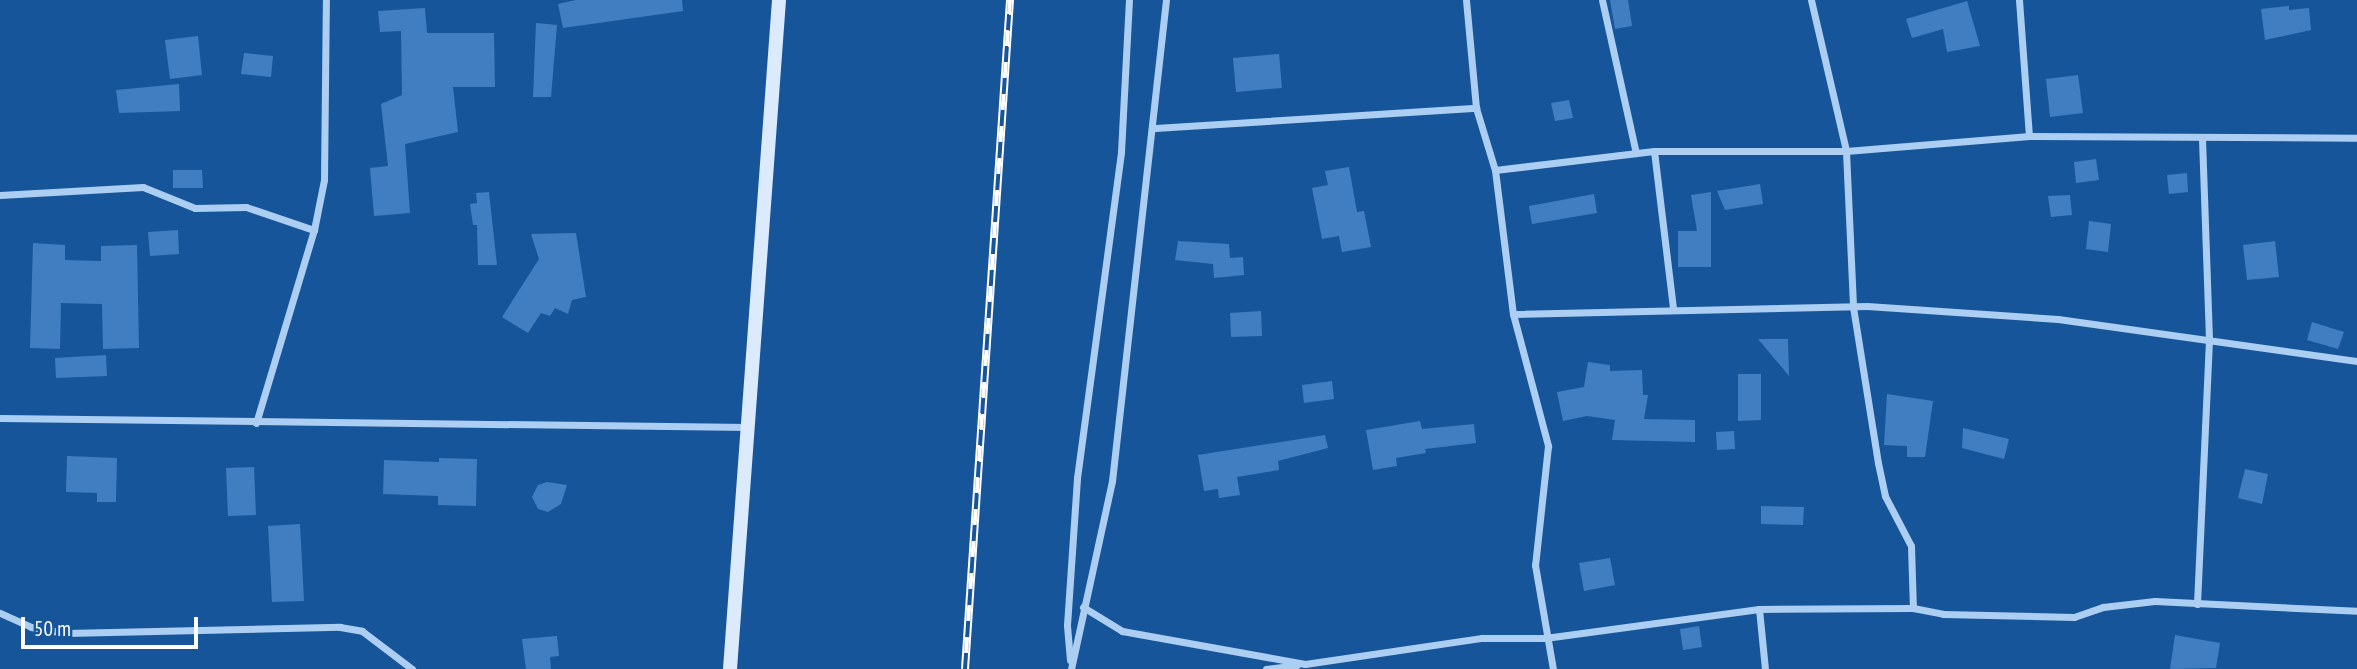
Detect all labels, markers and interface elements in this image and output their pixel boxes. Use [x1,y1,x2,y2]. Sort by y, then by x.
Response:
scale bar [24,602,201,646]
text: 50 m [34,615,71,642]

